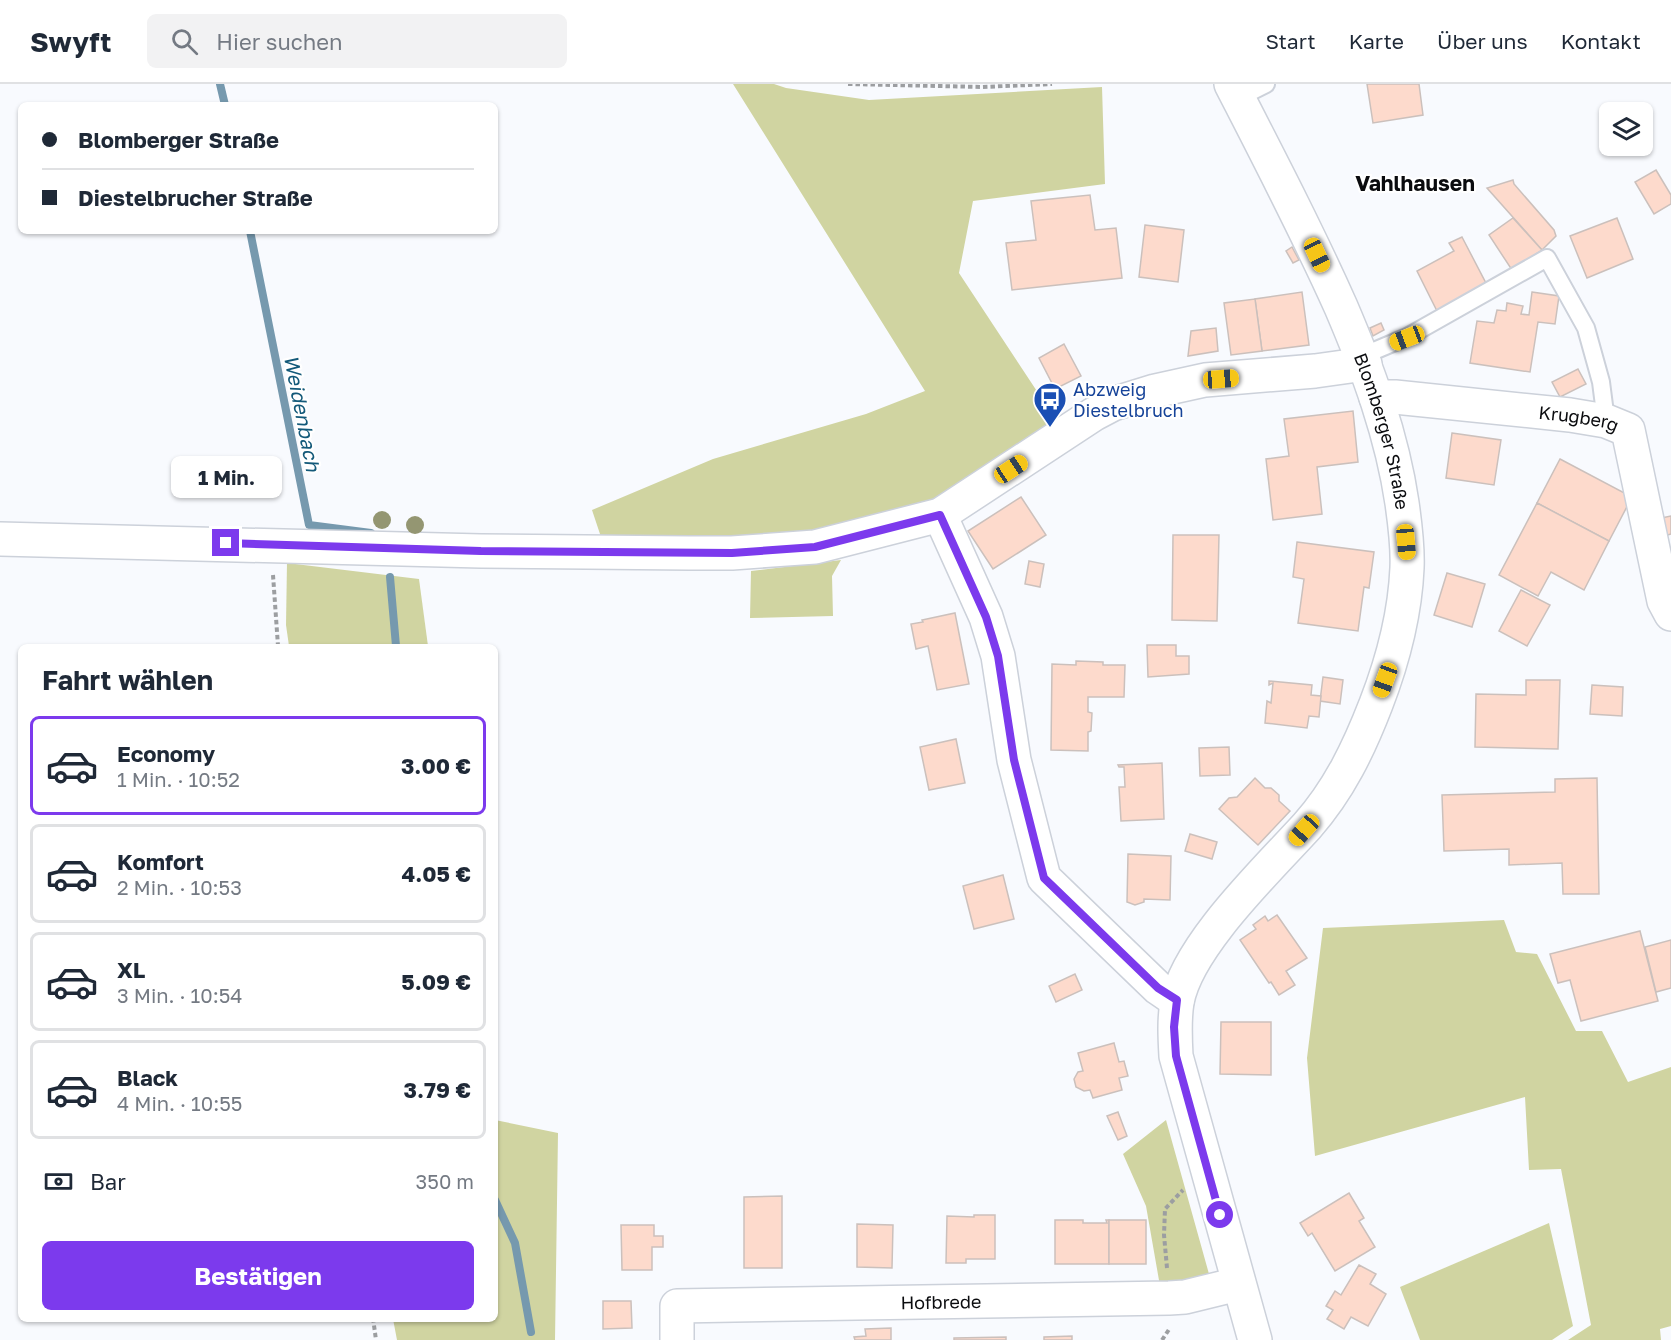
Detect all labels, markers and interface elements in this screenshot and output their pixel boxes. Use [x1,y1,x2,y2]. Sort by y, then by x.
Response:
search box [147,14,567,68]
text: Swyft [30,25,111,58]
icon: search [168,25,201,58]
text: Hier suchen [216,28,343,55]
text: Start [1265,28,1316,54]
text: Karte [1349,28,1404,54]
text: Über uns [1437,28,1528,54]
text: Kontakt [1561,28,1641,54]
map controls [1599,102,1653,156]
button: layers [1599,102,1653,156]
text: Blomberger Straße [78,126,279,153]
district label: Vahlhausen [1355,170,1475,196]
text: Diestelbrucher Straße [78,184,313,211]
car [1301,235,1333,275]
car [1387,323,1427,353]
street label: Blomberger Straße [1350,350,1414,511]
water label: Weidenbach [280,353,326,474]
car [1202,369,1240,389]
place label: Abzweig Diestelbruch [1073,378,1184,421]
bus stop icon: Abzweig Diestelbruch [1032,381,1068,428]
street label: Krugberg [1538,401,1622,436]
car [991,452,1031,486]
callout: 1 Min. [170,456,282,498]
text: 1 Min. [198,465,255,489]
car [1395,523,1417,561]
route end [212,529,239,556]
car [1370,660,1400,700]
text: Fahrt wählen [42,664,213,696]
icon: car [45,739,99,793]
text: Economy [117,740,215,767]
text: 3.00 € [401,752,471,779]
text: 1 Min. · 10:52 [117,767,240,791]
car [1285,811,1323,849]
icon: car [45,847,99,901]
text: Komfort [117,848,204,875]
text: 4.05 € [401,860,471,887]
text: 2 Min. · 10:53 [117,875,242,899]
icon: car [45,955,99,1009]
text: XL [117,956,145,983]
text: 5.09 € [401,968,471,995]
text: 3 Min. · 10:54 [117,983,242,1007]
icon: car [45,1063,99,1117]
text: Black [117,1064,178,1091]
text: 3.79 € [404,1076,471,1103]
text: 4 Min. · 10:55 [117,1091,242,1115]
icon: cash [42,1165,75,1198]
text: Bar [90,1168,126,1195]
text: 350 m [416,1169,474,1193]
route start [1206,1201,1233,1228]
button: Bestätigen [42,1241,474,1310]
street label: Hofbrede [900,1290,982,1313]

